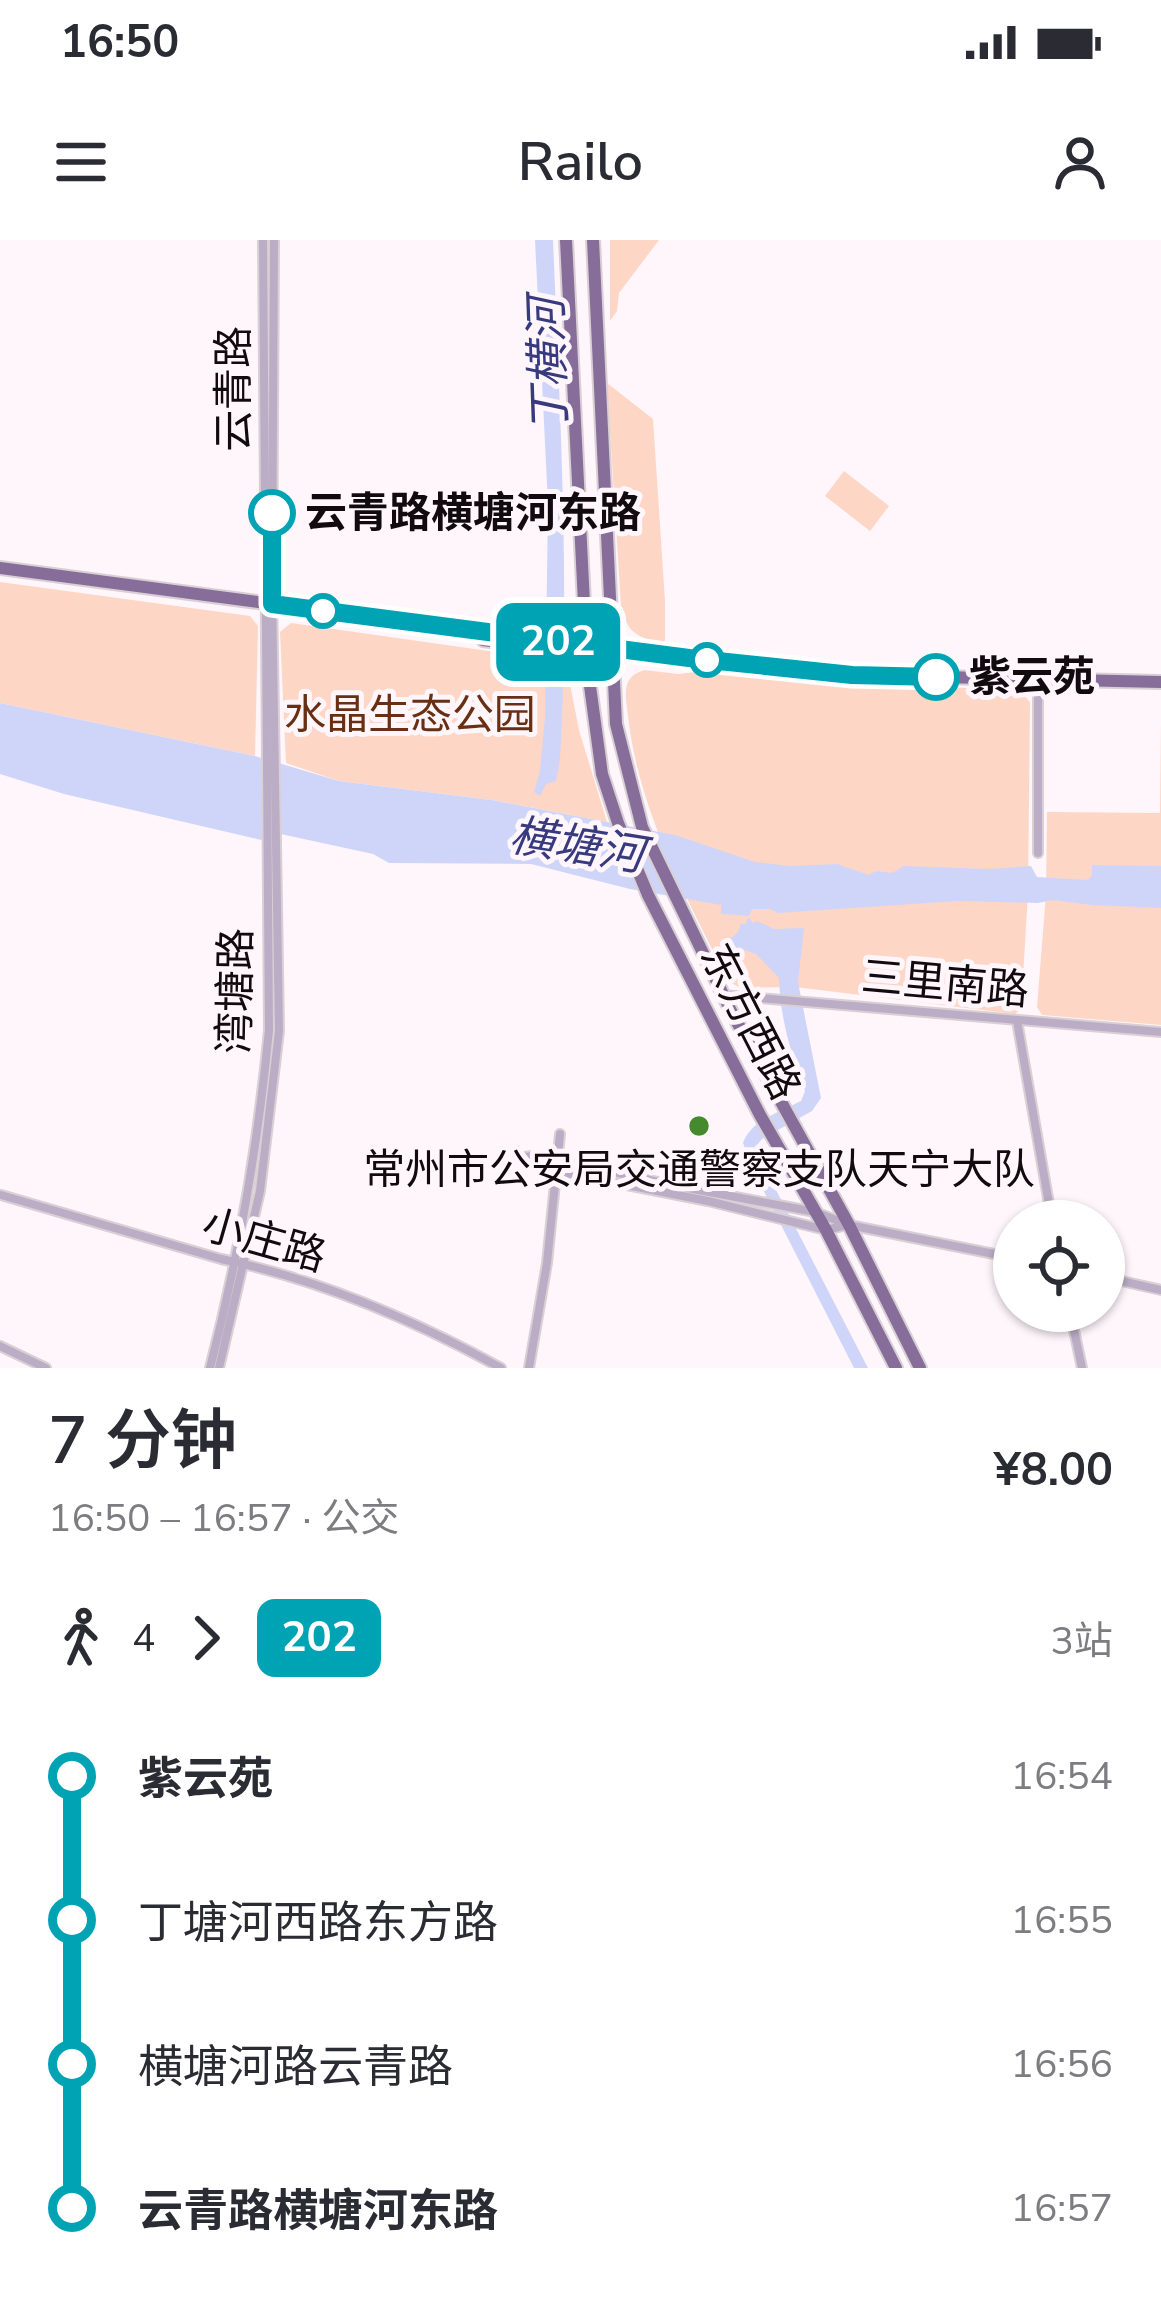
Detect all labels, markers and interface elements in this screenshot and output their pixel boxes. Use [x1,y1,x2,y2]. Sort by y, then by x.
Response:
text: 16:50 [60,12,179,73]
text: Railo [518,125,643,199]
icon: menu [48,129,114,195]
icon: person [1047,129,1113,195]
water label: 丁横河 [516,288,582,434]
street label: 云青路 [206,326,263,452]
place label: 云青路横塘河东路 [305,485,641,542]
marker: 云青路横塘河东路 [250,491,294,535]
unlabelled marker [307,595,339,627]
line badge: 202 [489,603,627,681]
text: 202 [520,613,596,670]
unlabelled marker [691,644,723,676]
place label: 紫云苑 [969,649,1095,706]
marker: 紫云苑 [914,655,958,699]
park label: 水晶生态公园 [284,687,536,744]
water label: 横塘河 [506,805,656,888]
street label: 湾塘路 [206,928,266,1054]
street label: 东方西路 [686,934,814,1110]
street label: 三里南路 [859,948,1031,1020]
marker: 常州市公安局交通警察支队天宁大队 [686,1113,712,1139]
place label: 常州市公安局交通警察支队天宁大队 [363,1142,1035,1199]
street label: 小庄路 [196,1196,332,1286]
map controls [993,1200,1125,1332]
button: locate [993,1200,1125,1332]
text: 7 分钟 [48,1396,237,1486]
text: ¥8.00 [994,1440,1113,1501]
text: 16:50 – 16:57 · 公交 [48,1492,399,1545]
icon: walk [48,1605,114,1671]
icon: forward [173,1605,239,1671]
text: 202 [281,1609,357,1666]
text: 4 [132,1612,155,1665]
text: 3站 [1051,1615,1113,1668]
text: 紫云苑 [138,1749,273,1810]
text: 16:54 [1011,1750,1113,1803]
text: 丁塘河西路东方路 [138,1893,498,1954]
text: 16:55 [1011,1894,1113,1947]
text: 横塘河路云青路 [138,2037,453,2098]
text: 16:56 [1011,2038,1113,2091]
text: 云青路横塘河东路 [138,2181,498,2242]
text: 16:57 [1011,2182,1113,2235]

